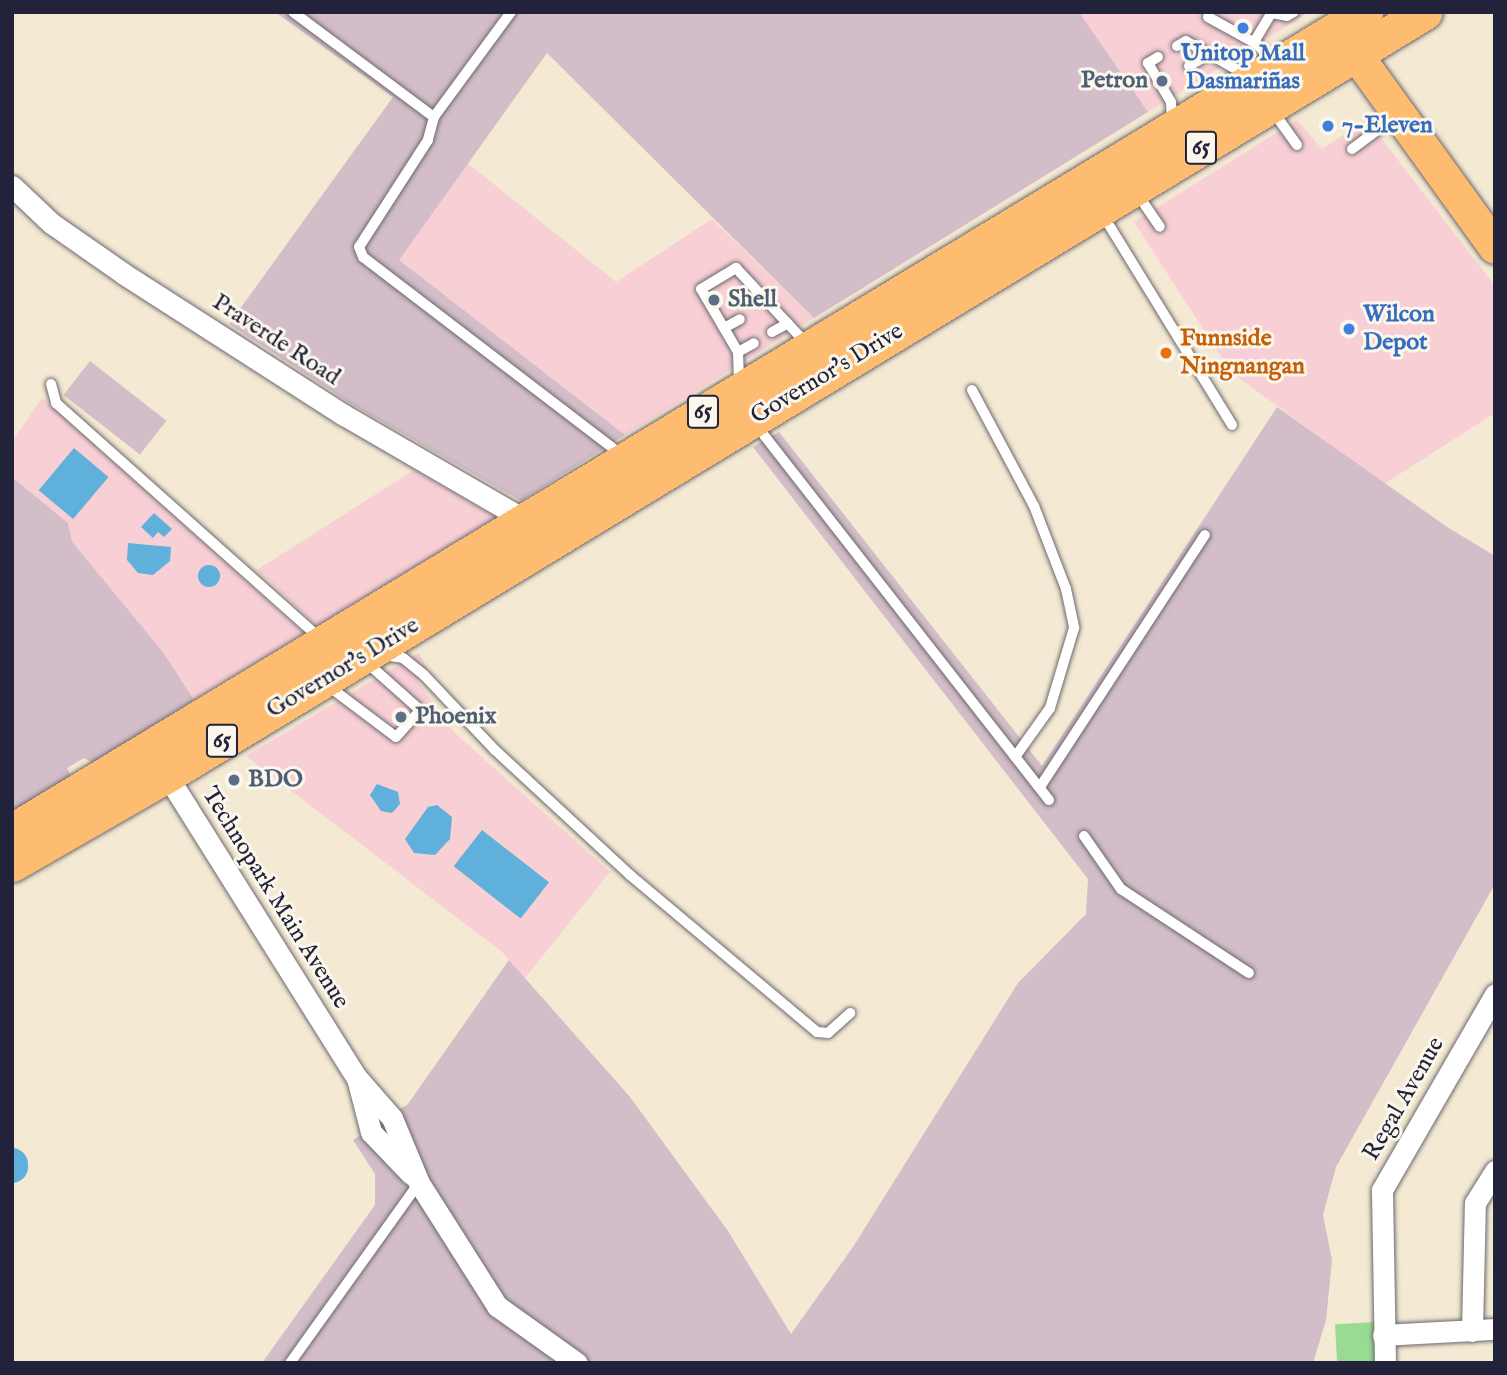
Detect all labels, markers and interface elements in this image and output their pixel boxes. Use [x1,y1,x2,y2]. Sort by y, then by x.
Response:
marker: Unitop Mall Dasmariñas [1235,20,1251,36]
place label: Unitop Mall Dasmariñas [1181,40,1305,96]
place label: Petron [1081,67,1148,95]
marker: Petron [1154,73,1170,89]
place label: 7-Eleven [1342,112,1433,140]
marker: 7-Eleven [1320,118,1336,134]
road number: 65 [1184,128,1218,168]
place label: Shell [728,286,777,314]
street label: Praverde Road [207,288,345,392]
marker: Shell [706,292,722,308]
place label: Wilcon Depot [1363,301,1435,357]
street label: Governor's Drive [746,317,908,431]
marker: Wilcon Depot [1341,321,1357,337]
place label: Funnside Ningnangan [1180,325,1305,381]
marker: Funnside Ningnangan [1158,345,1174,361]
road number: 65 [686,392,720,432]
street label: Governor's Drive [262,611,424,725]
place label: Phoenix [415,703,496,731]
marker: Phoenix [393,709,409,725]
road number: 65 [204,722,240,761]
place label: BDO [248,766,303,794]
marker: BDO [226,772,242,788]
street label: Technopark Main Avenue [195,782,355,1014]
street label: Regal Avenue [1357,1032,1451,1166]

